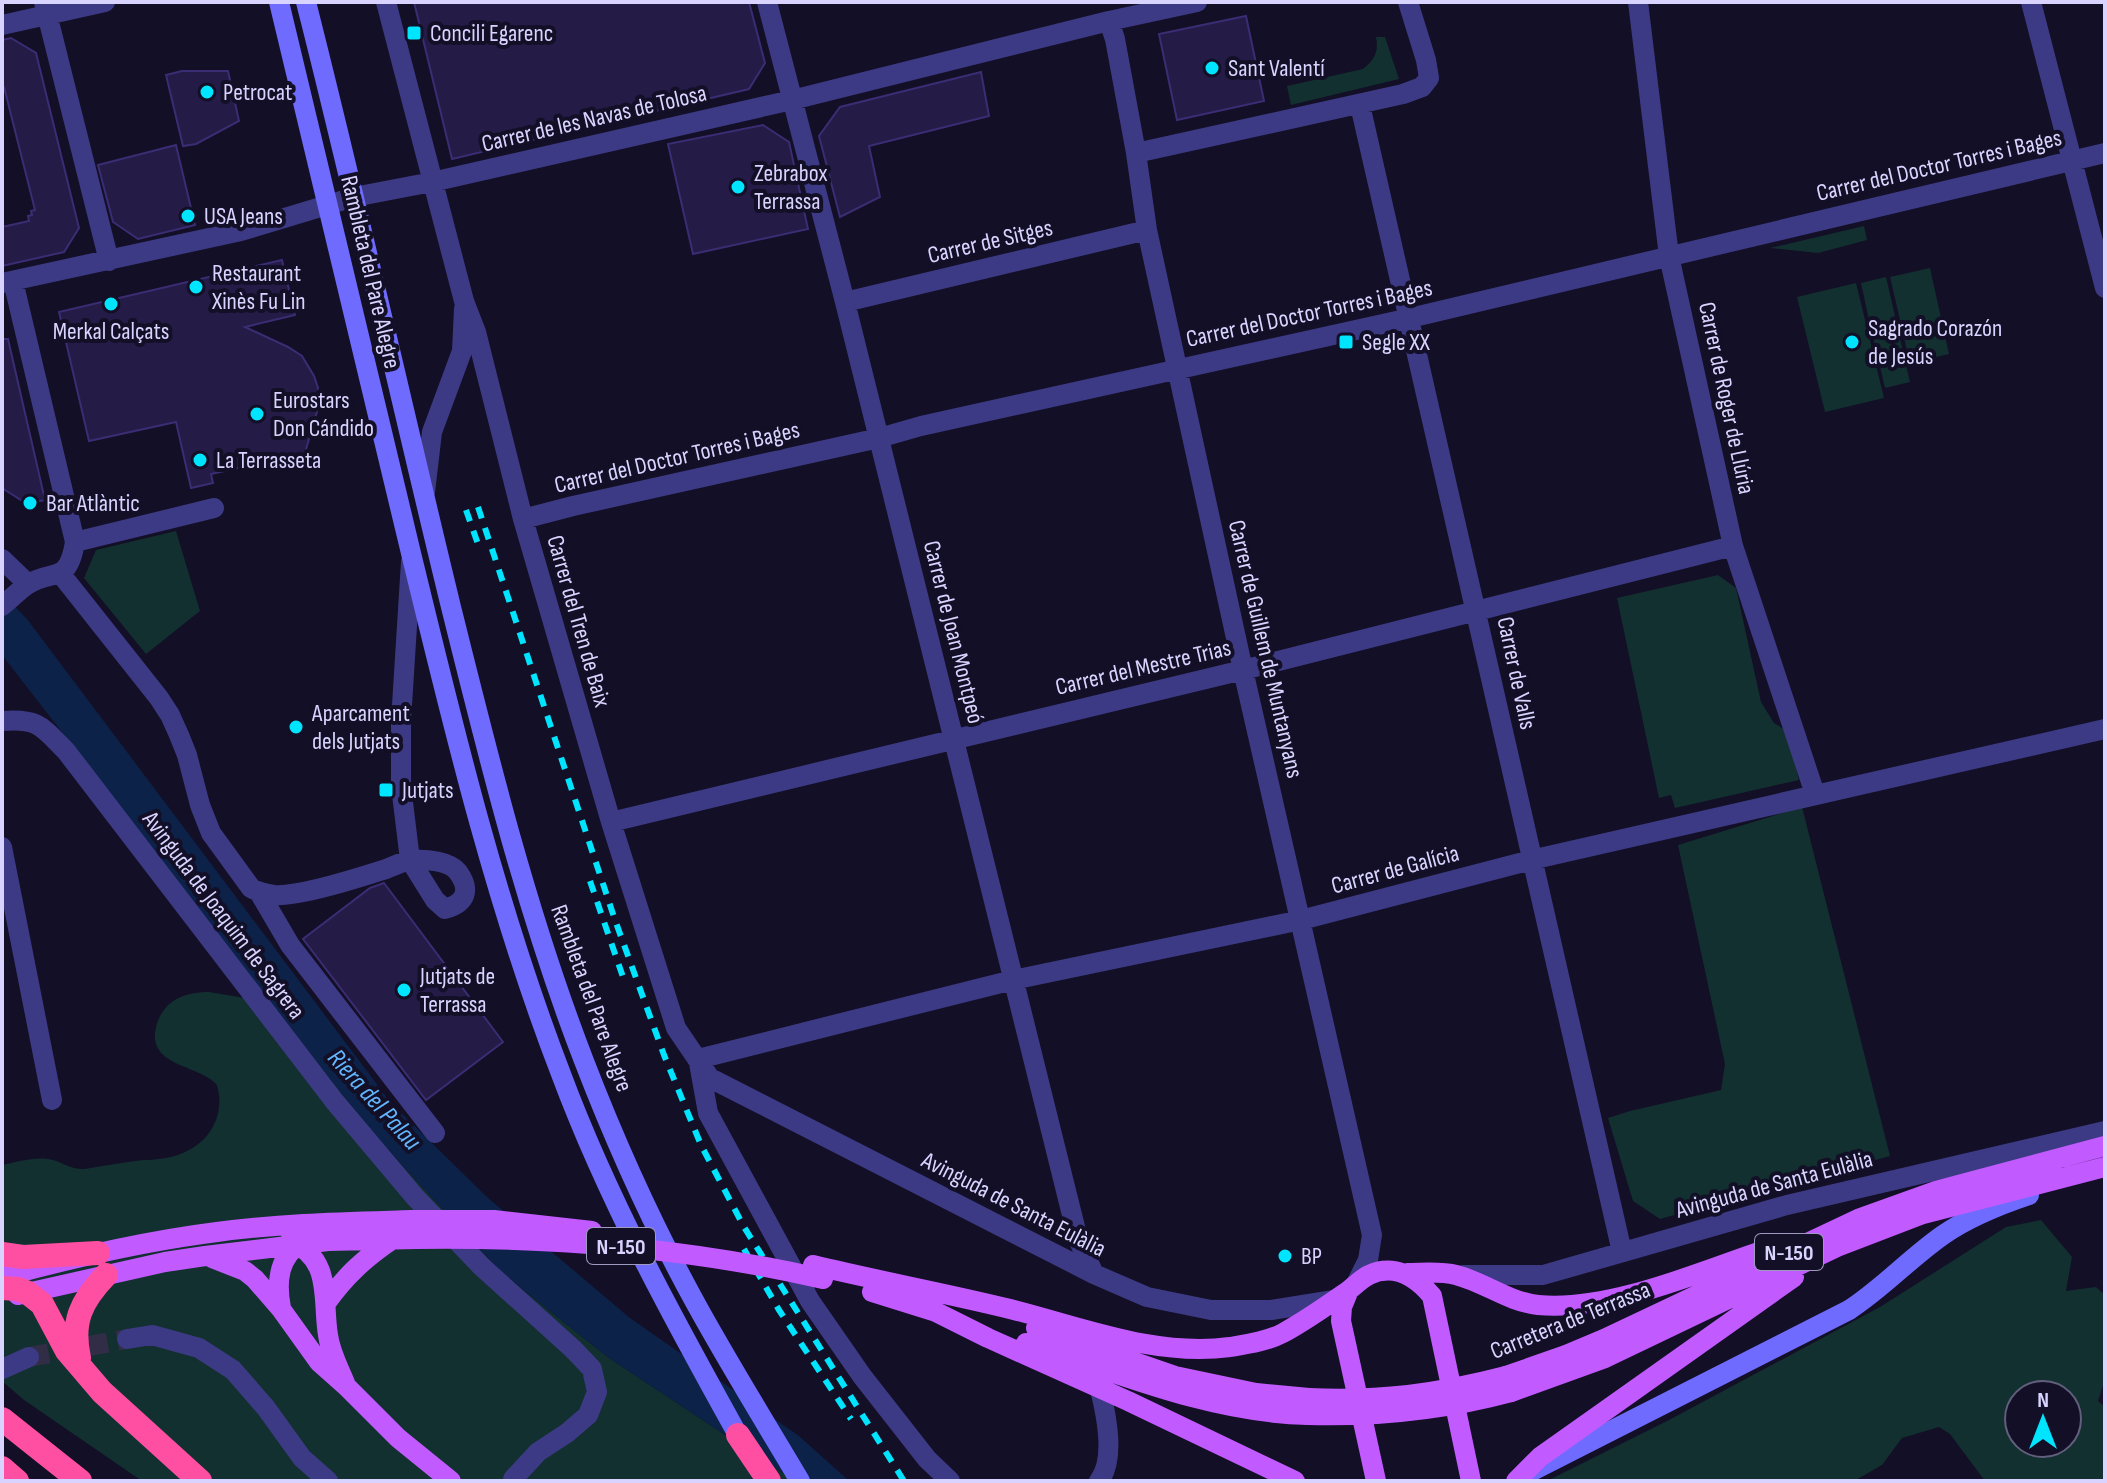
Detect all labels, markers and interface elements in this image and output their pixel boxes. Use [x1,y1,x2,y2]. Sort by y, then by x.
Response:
place label: Concili Egarenc [430,19,553,48]
marker: Concili Egarenc [405,24,423,42]
place label: Sant Valentí [1228,54,1325,83]
marker: Sant Valentí [1203,59,1221,77]
place label: Petrocat [223,78,292,107]
street label: Carrer de les Navas de Tolosa [479,78,709,158]
marker: Petrocat [198,83,216,101]
street label: Carrer del Doctor Torres i Bages [1814,123,2065,208]
place label: Zebrabox Terrassa [754,159,828,216]
street label: Rambleta del Pare Alegre [334,173,407,371]
marker: Zebrabox Terrassa [729,178,747,196]
place label: USA Jeans [204,202,283,231]
marker: USA Jeans [179,207,197,225]
street label: Carrer de Sitges [925,213,1055,270]
place label: Restaurant Xinès Fu Lin [211,259,305,316]
street label: Carrer del Doctor Torres i Bages [1183,273,1435,354]
marker: Restaurant Xinès Fu Lin [187,278,205,296]
marker: Merkal Calçats [102,295,120,313]
street label: Carrer de Roger de Llúria [1692,299,1761,497]
place label: Sagrado Corazón de Jesús [1868,314,2002,371]
place label: Merkal Calçats [53,317,169,346]
place label: Segle XX [1362,328,1431,357]
marker: Segle XX [1337,333,1355,351]
marker: Sagrado Corazón de Jesús [1843,333,1861,351]
place label: Eurostars Don Cándido [273,386,374,443]
marker: Eurostars Don Cándido [248,405,266,423]
street label: Carrer del Doctor Torres i Bages [552,415,803,500]
place label: La Terrasseta [216,446,321,475]
marker: La Terrasseta [191,451,209,469]
place label: Bar Atlàntic [46,489,140,518]
marker: Bar Atlàntic [21,494,39,512]
street label: Carrer de Guillem de Muntanyans [1222,517,1309,781]
street label: Carrer del Tren de Baix [540,532,617,710]
street label: Carrer de Joan Montpeó [917,538,990,727]
street label: Carrer de Valls [1490,614,1543,732]
street label: Carrer del Mestre Trias [1053,633,1234,702]
place label: Aparcament dels Jutjats [311,699,410,756]
marker: Aparcament dels Jutjats [287,718,305,736]
place label: Jutjats [401,776,454,805]
marker: Jutjats [377,781,395,799]
street label: Avinguda de Joaquim de Sagrera [135,805,311,1025]
street label: Carrer de Galícia [1328,839,1462,900]
street label: Rambleta del Pare Alegre [544,901,639,1096]
place label: Jutjats de Terrassa [419,962,495,1019]
marker: Jutjats de Terrassa [395,981,413,999]
water label: Riera del Palau [321,1043,427,1157]
street label: Avinguda de Santa Eulàlia [1672,1144,1876,1225]
street label: Avinguda de Santa Eulàlia [916,1145,1111,1263]
road number: N-150 [587,1228,655,1264]
road number: N-150 [1755,1234,1823,1270]
place label: BP [1301,1242,1322,1271]
marker: BP [1276,1247,1294,1265]
street label: Carretera de Terrassa [1486,1275,1654,1366]
north arrow [2003,1379,2083,1459]
text: N [2037,1387,2049,1414]

